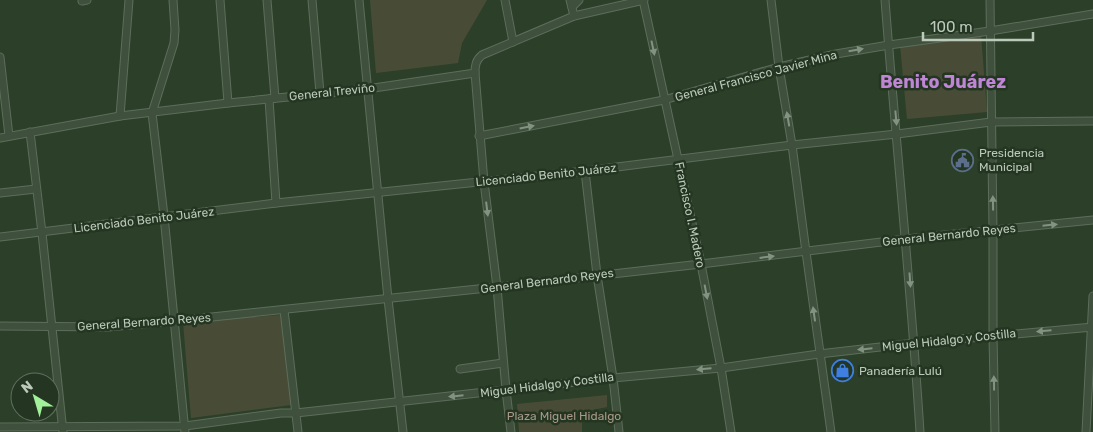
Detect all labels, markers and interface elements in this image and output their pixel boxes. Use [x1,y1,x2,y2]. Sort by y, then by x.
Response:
scale bar [923,10,1033,42]
text: 100 m [930,18,972,36]
one-way arrow [649,40,657,55]
one-way arrow [848,46,864,54]
street label: General Francisco Javier Mina [674,48,838,104]
district label: Benito Juárez [880,71,1006,93]
street label: General Treviño [288,81,376,103]
one-way arrow [783,110,791,126]
one-way arrow [892,111,900,127]
one-way arrow [520,122,536,130]
place label: Presidencia Municipal [979,146,1044,174]
public building icon: Presidencia Municipal [951,148,975,172]
street label: Licenciado Benito Juárez [475,161,617,189]
street label: Francisco I. Madero [672,161,708,269]
one-way arrow [989,195,997,211]
one-way arrow [483,201,491,217]
street label: Licenciado Benito Juárez [73,204,215,236]
street label: General Bernardo Reyes [882,221,1016,249]
one-way arrow [1042,221,1058,229]
one-way arrow [759,252,775,260]
street label: General Bernardo Reyes [480,266,614,296]
one-way arrow [906,272,914,288]
one-way arrow [703,285,711,301]
one-way arrow [810,306,818,322]
street label: General Bernardo Reyes [77,310,211,334]
street label: Miguel Hidalgo y Costilla [881,326,1017,354]
one-way arrow [1036,328,1052,336]
one-way arrow [857,345,873,353]
shop icon: Panadería Lulú [831,359,855,383]
place label: Panadería Lulú [859,364,942,378]
one-way arrow [696,365,712,373]
street label: Miguel Hidalgo y Costilla [479,370,615,400]
north arrow [10,372,60,422]
one-way arrow [990,375,998,391]
text: N [18,377,37,397]
one-way arrow [447,392,463,400]
park label: Plaza Miguel Hidalgo [507,409,621,423]

